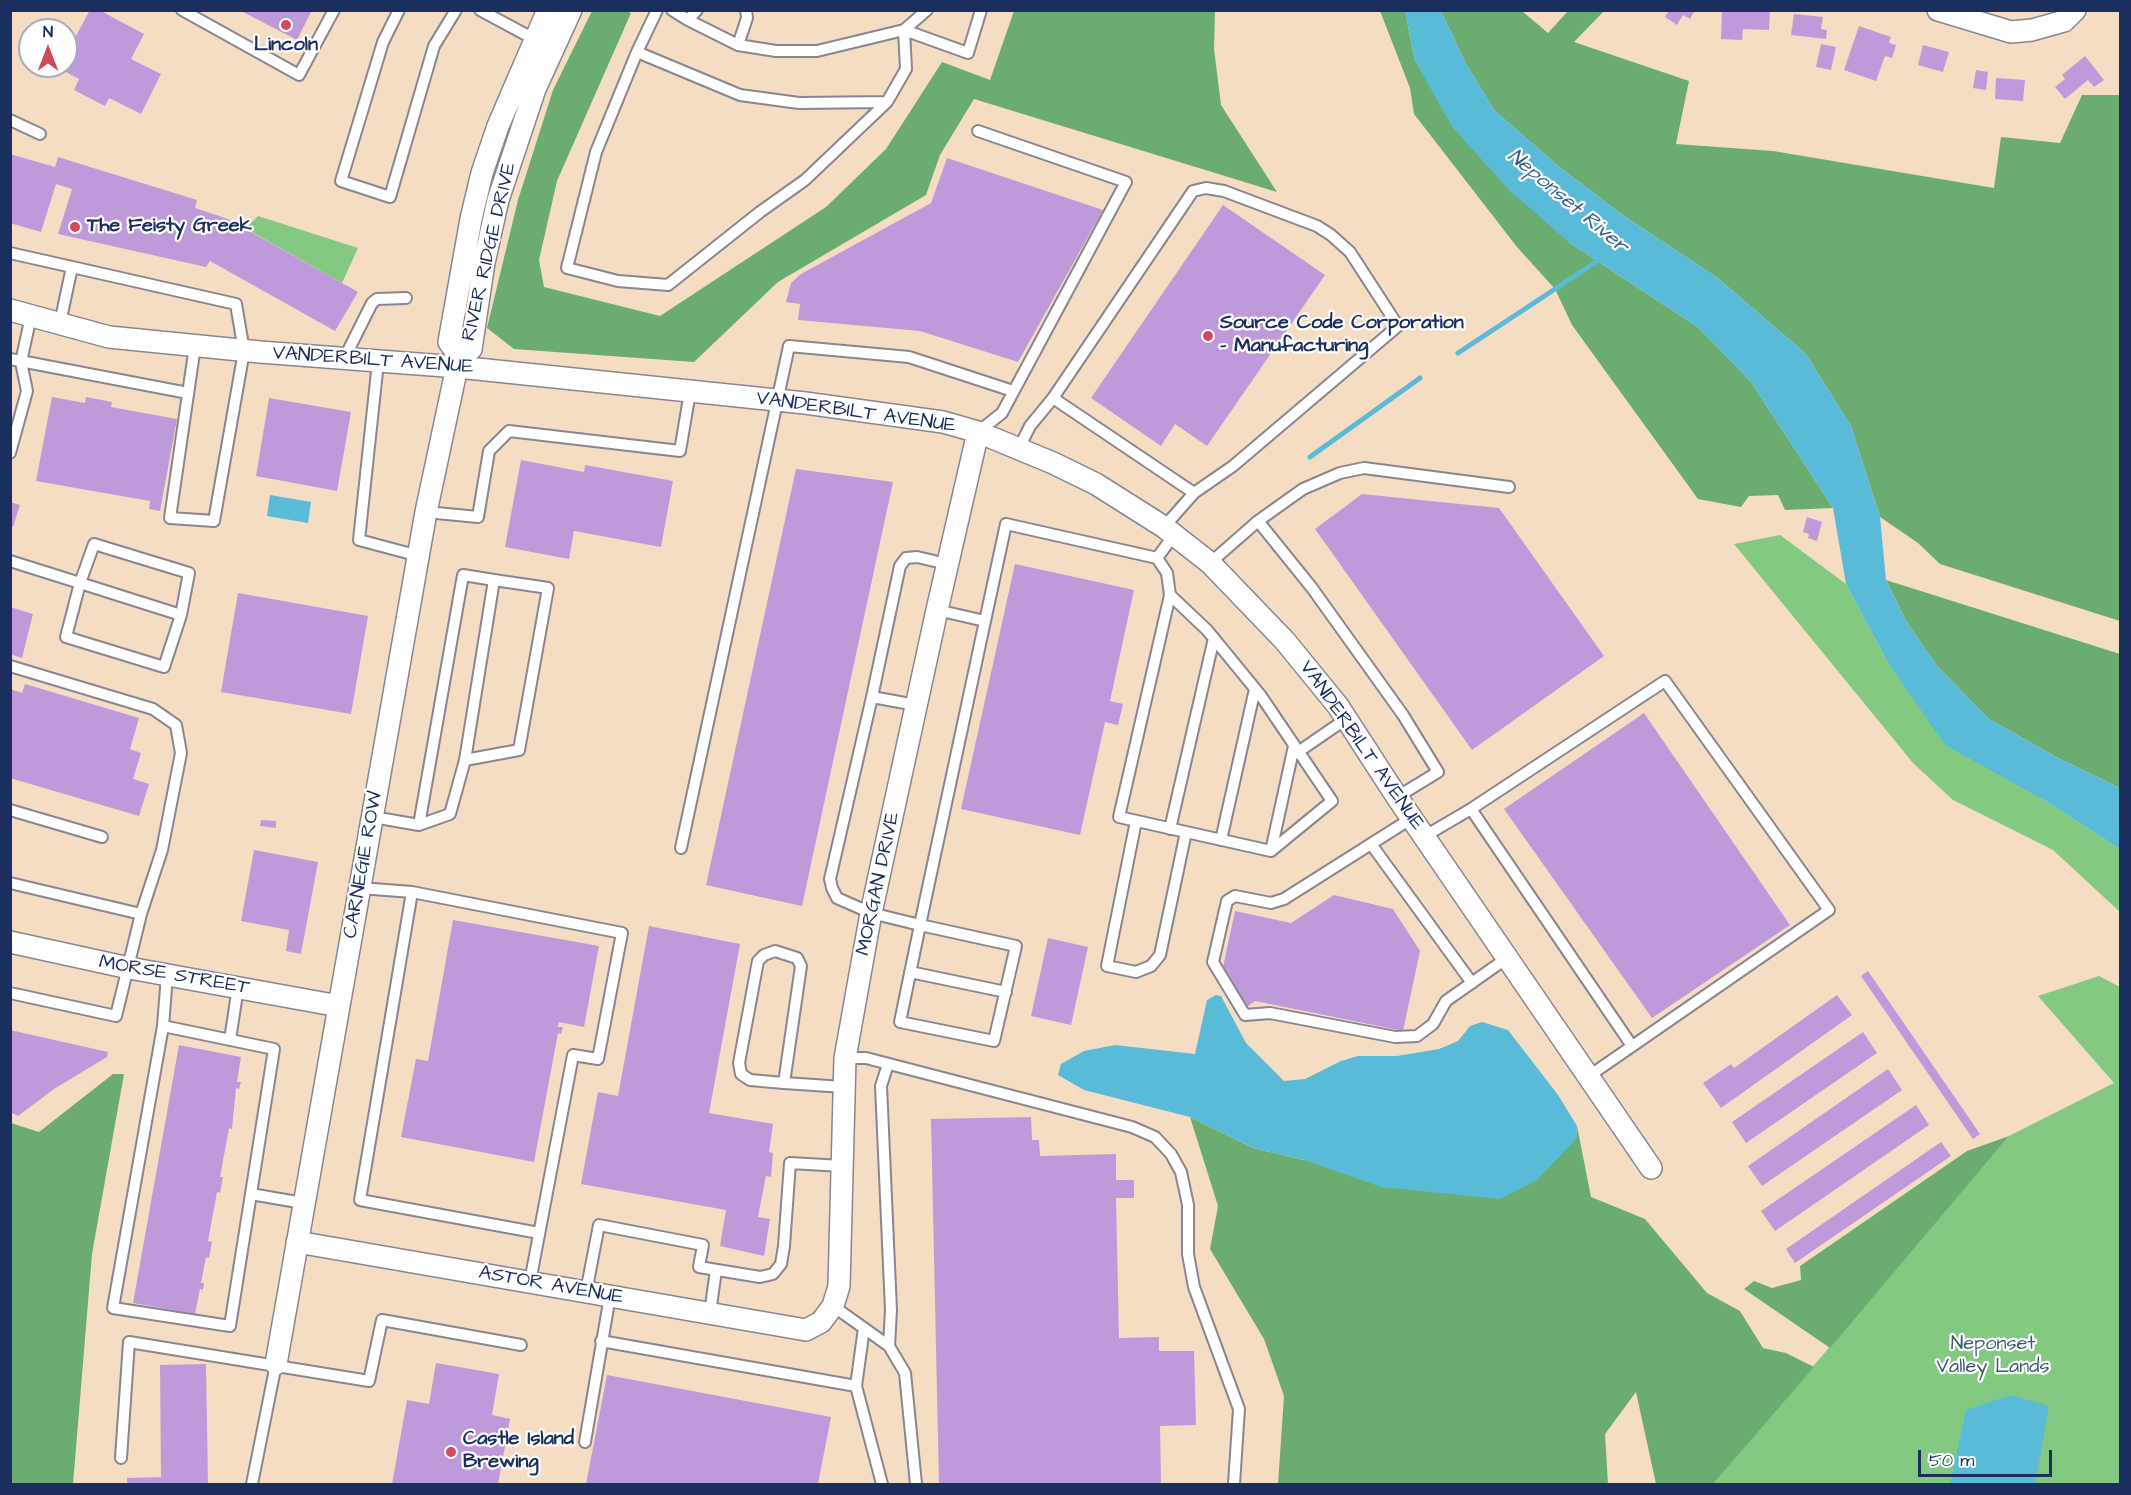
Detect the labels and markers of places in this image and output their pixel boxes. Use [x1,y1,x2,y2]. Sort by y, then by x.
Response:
marker: Lincoln [279,18,293,32]
place label: Lincoln [254,34,318,58]
place label: The Feisty Greek [87,215,252,239]
marker: The Feisty Greek [68,220,82,234]
place label: Source Code Corporation - Manufacturing [1220,312,1464,359]
marker: Source Code Corporation - Manufacturing [1201,329,1215,343]
place label: Castle Island Brewing [463,1428,574,1475]
marker: Castle Island Brewing [444,1445,458,1459]

